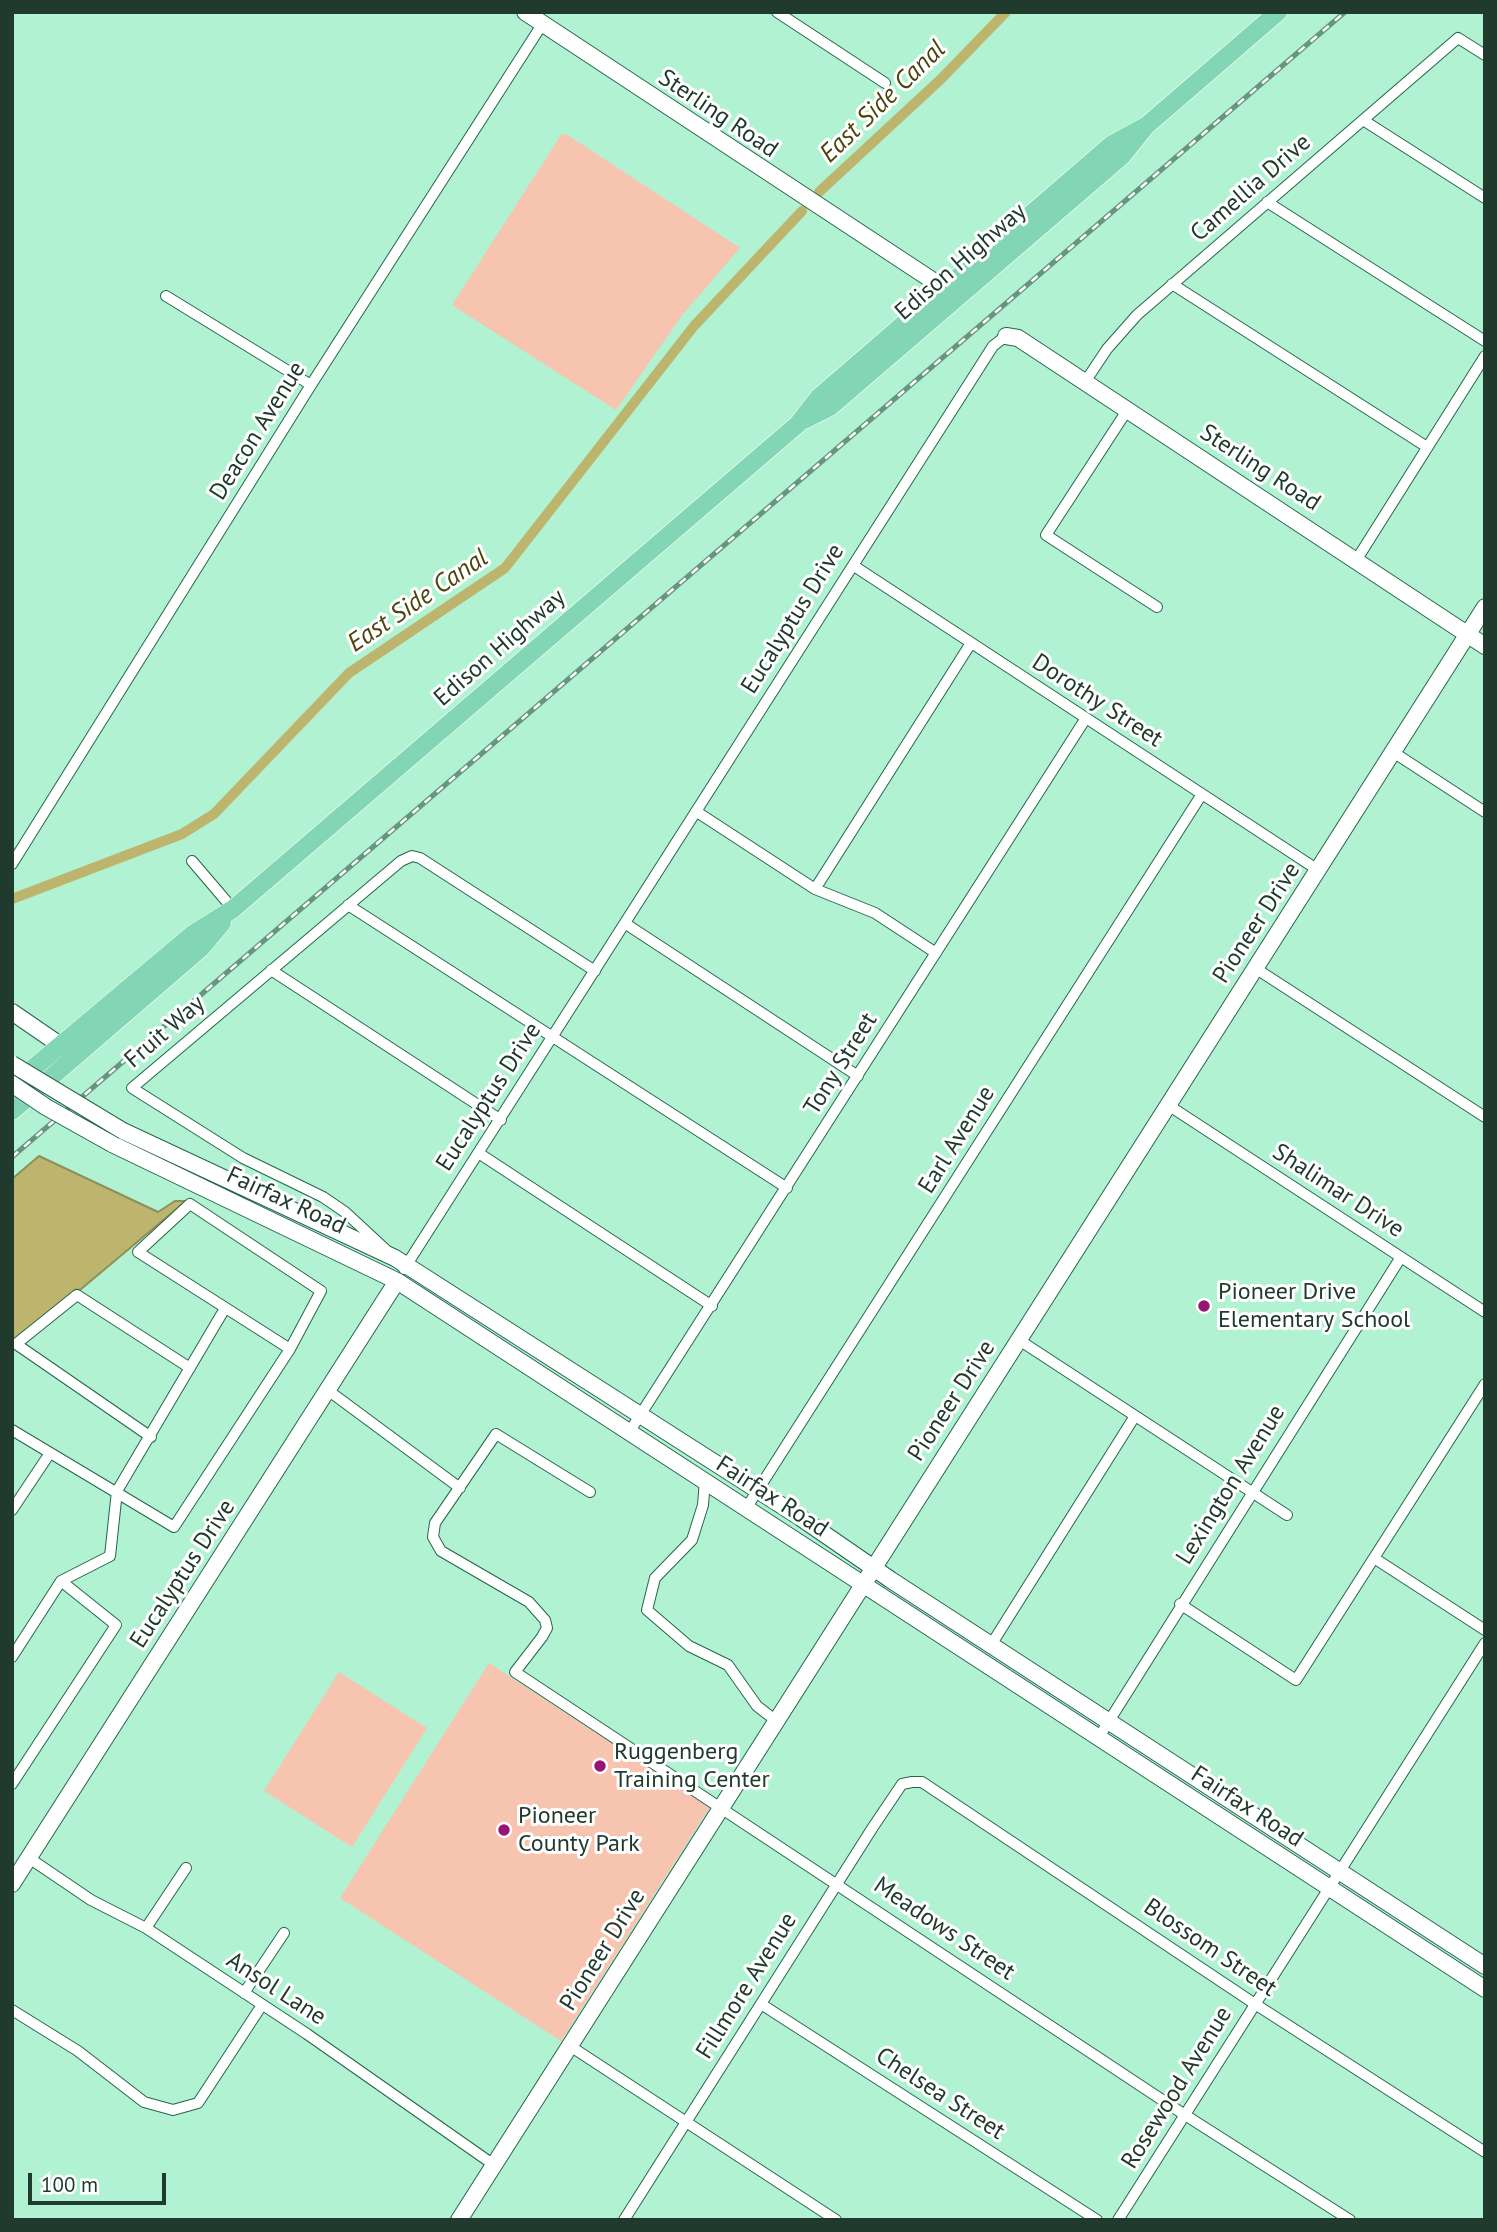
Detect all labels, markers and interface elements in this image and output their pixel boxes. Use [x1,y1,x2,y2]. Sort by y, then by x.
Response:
water label: East Side Canal [814,34,952,170]
street label: Sterling Road [653,64,783,164]
street label: Camellia Drive [1185,128,1317,248]
street label: Edison Highway [890,197,1032,327]
street label: Deacon Avenue [204,357,312,505]
street label: Sterling Road [1194,418,1326,518]
street label: Eucalyptus Drive [735,539,851,699]
water label: East Side Canal [342,543,494,659]
street label: Edison Highway [429,583,571,713]
street label: Dorothy Street [1026,648,1168,754]
street label: Pioneer Drive [1207,857,1307,989]
street label: Fruit Way [119,989,211,1075]
street label: Tony Street [798,1008,884,1120]
street label: Eucalyptus Drive [430,1017,548,1177]
street label: Earl Avenue [913,1081,1001,1199]
street label: Shalimar Drive [1267,1138,1409,1244]
street label: Fairfax Road [222,1161,350,1241]
place label: Pioneer Drive Elementary School [1218,1278,1410,1334]
marker: Pioneer Drive Elementary School [1196,1298,1212,1314]
street label: Pioneer Drive [902,1335,1002,1467]
street label: Lexington Avenue [1170,1400,1292,1570]
street label: Fairfax Road [710,1450,834,1544]
street label: Eucalyptus Drive [124,1494,242,1654]
place label: Ruggenberg Training Center [614,1738,770,1794]
marker: Ruggenberg Training Center [592,1758,608,1774]
street label: Fairfax Road [1185,1760,1309,1854]
place label: Pioneer County Park [518,1802,640,1858]
marker: Pioneer County Park [496,1822,512,1838]
street label: Meadows Street [868,1871,1020,1987]
street label: Pioneer Drive [554,1884,652,2016]
street label: Blossom Street [1138,1893,1282,2003]
street label: Fillmore Avenue [691,1908,803,2064]
street label: Ansol Lane [221,1946,331,2032]
street label: Rosewood Avenue [1116,2002,1238,2174]
street label: Chelsea Street [870,2042,1010,2146]
scale bar [32,2158,170,2202]
text: 100 m [41,2171,98,2198]

